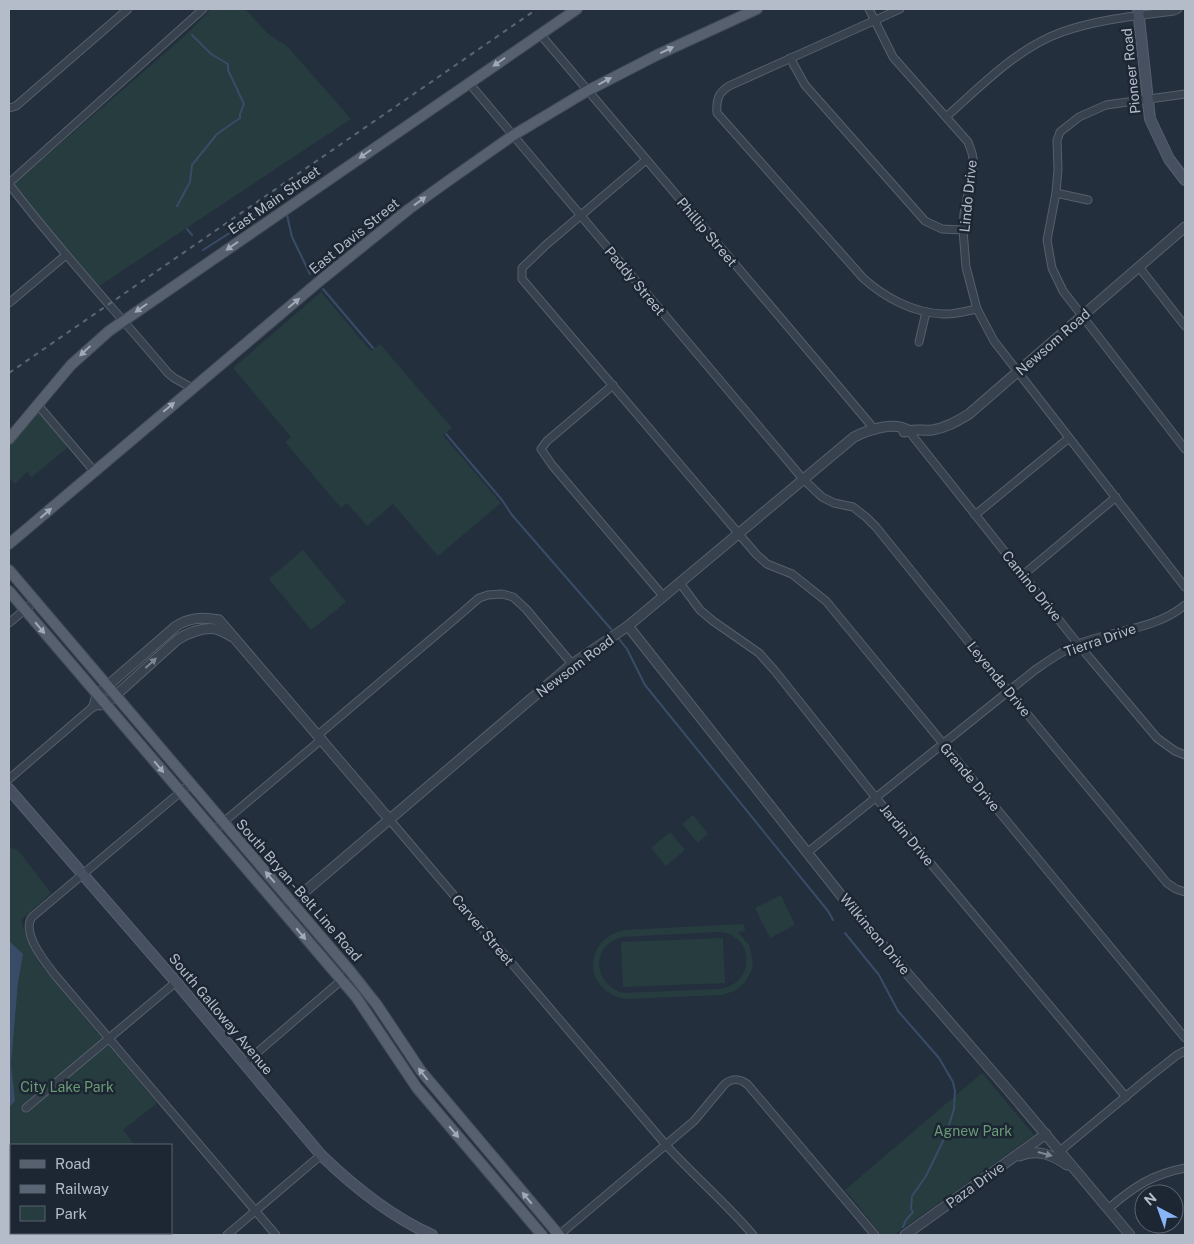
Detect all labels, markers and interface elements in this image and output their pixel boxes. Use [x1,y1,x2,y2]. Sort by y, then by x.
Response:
street label: Pioneer Road [1119,27,1143,115]
one-way arrow [660,45,674,53]
one-way arrow [493,57,506,67]
one-way arrow [598,77,613,85]
one-way arrow [359,149,372,159]
street label: Lindo Drive [956,159,980,233]
street label: East Main Street [225,162,323,238]
street label: Phillip Street [674,194,740,270]
street label: East Davis Street [306,195,402,277]
one-way arrow [414,196,427,206]
one-way arrow [225,241,238,251]
street label: Paddy Street [602,243,668,319]
one-way arrow [287,297,300,308]
one-way arrow [134,303,148,313]
street label: Newsom Road [1013,306,1093,378]
one-way arrow [80,345,92,357]
one-way arrow [163,401,175,413]
one-way arrow [40,508,52,519]
street label: Camino Drive [999,548,1065,624]
street label: Tierra Drive [1062,620,1138,660]
one-way arrow [34,622,45,634]
street label: Newsom Road [533,632,617,700]
street label: Leyenda Drive [964,638,1034,720]
one-way arrow [145,657,157,669]
street label: Grande Drive [937,740,1003,815]
one-way arrow [153,761,164,774]
street label: Jardin Drive [877,801,937,869]
street label: South Bryan - Belt Line Road [233,816,365,964]
one-way arrow [264,870,275,883]
street label: Wilkinson Drive [837,890,913,978]
street label: Carver Street [449,891,517,969]
one-way arrow [296,927,307,940]
street label: South Galloway Avenue [166,950,276,1078]
one-way arrow [417,1068,428,1081]
park label: City Lake Park [20,1079,114,1095]
park label: Agnew Park [934,1123,1012,1139]
one-way arrow [448,1125,459,1138]
legend [10,1144,172,1234]
one-way arrow [1038,1151,1053,1159]
text: Road [55,1155,91,1172]
street label: Paza Drive [943,1159,1007,1211]
text: Railway [55,1180,109,1197]
north arrow [1134,1184,1184,1234]
text: N [1141,1190,1160,1209]
one-way arrow [522,1192,533,1205]
text: Park [55,1205,87,1222]

